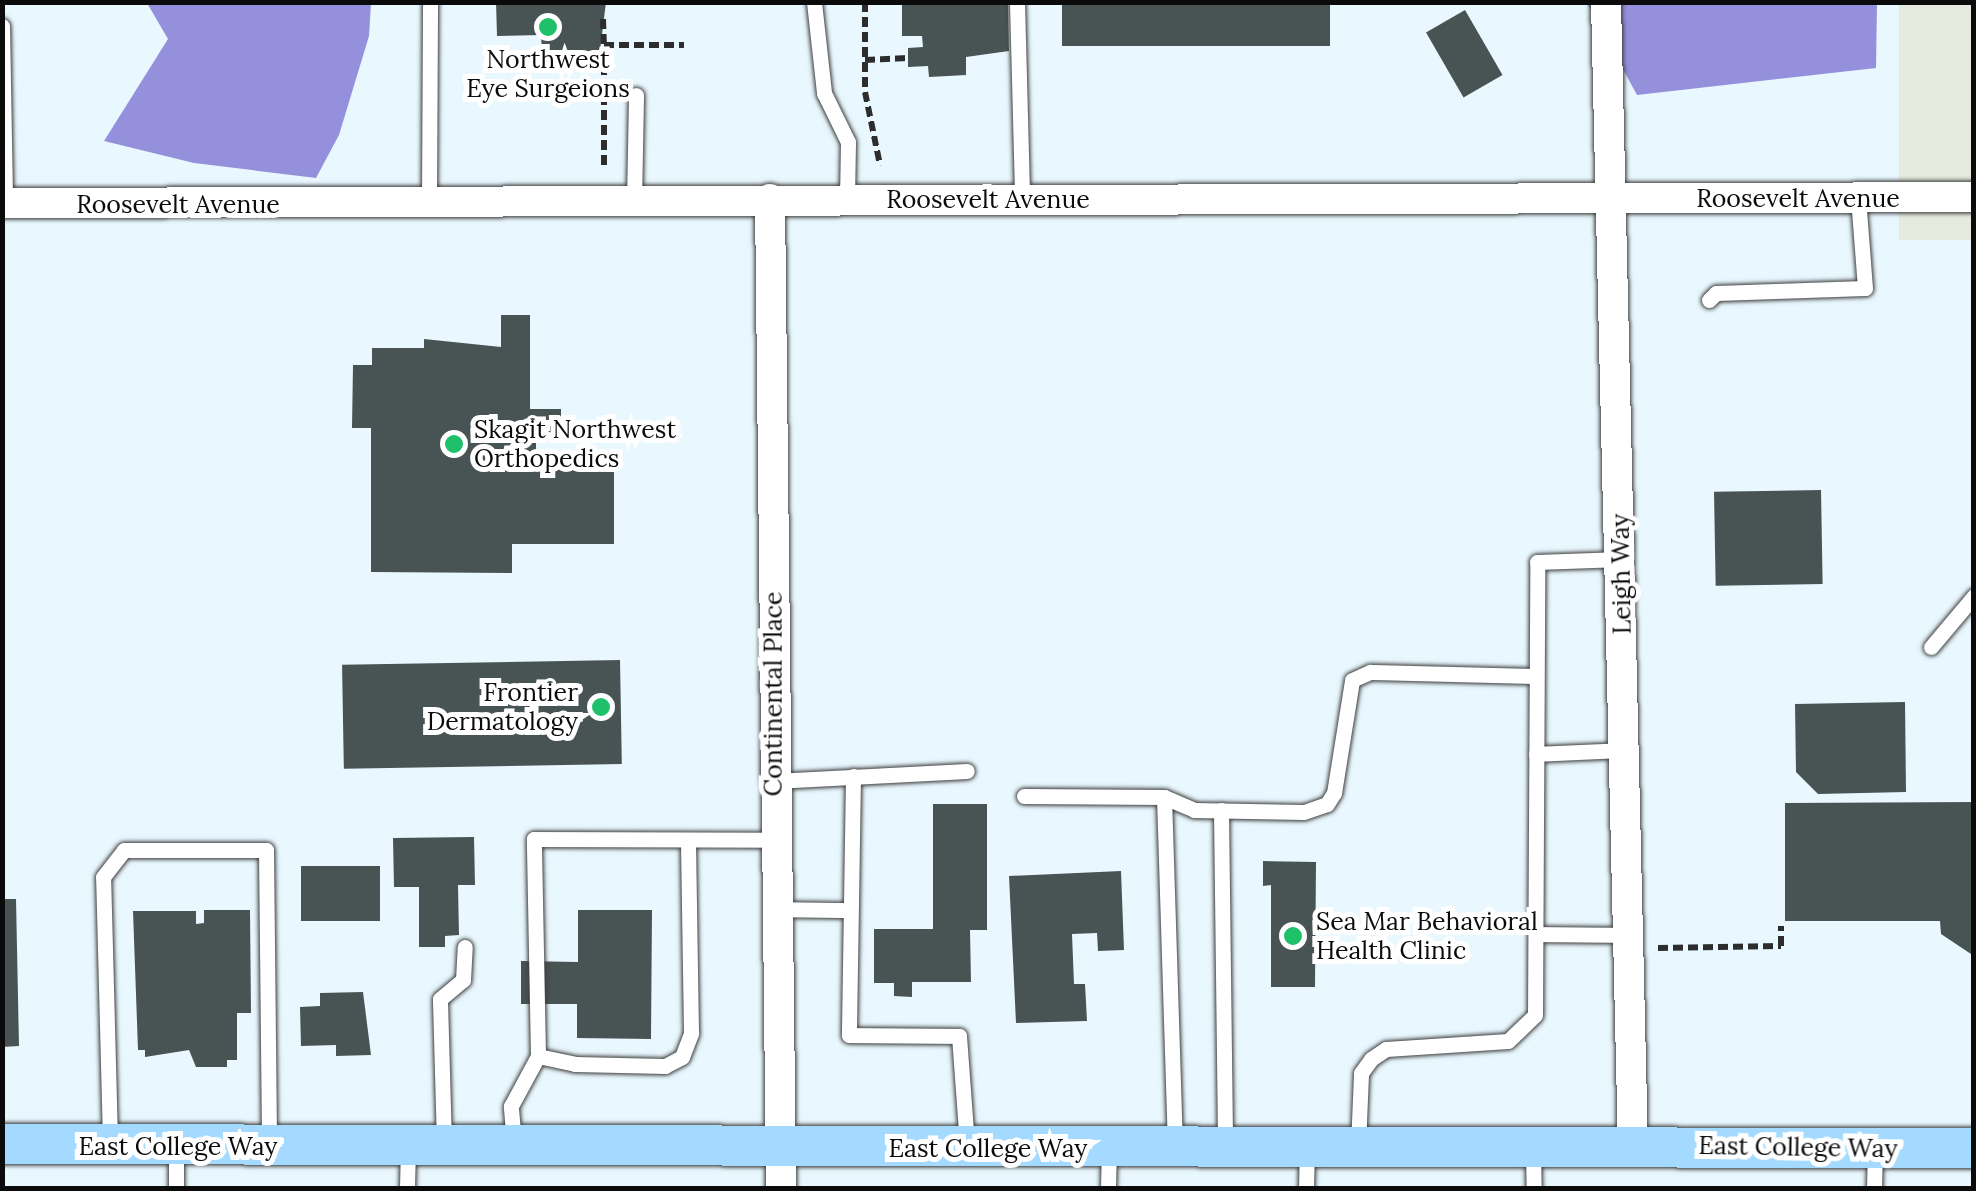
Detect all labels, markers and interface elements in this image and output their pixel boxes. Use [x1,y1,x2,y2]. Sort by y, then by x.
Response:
marker: Northwest Eye Surgeions [535,14,561,40]
place label: Northwest Eye Surgeions [466,45,630,104]
street label: Roosevelt Avenue [1696,183,1900,213]
street label: Roosevelt Avenue [886,184,1090,214]
street label: Roosevelt Avenue [76,189,280,219]
place label: Skagit Northwest Orthopedics [474,415,676,474]
marker: Skagit Northwest Orthopedics [443,433,465,455]
street label: Leigh Way [1605,513,1637,635]
street label: Continental Place [758,592,788,796]
place label: Frontier Dermatology [427,678,578,737]
marker: Frontier Dermatology [588,694,614,720]
place label: Sea Mar Behavioral Health Clinic [1316,907,1538,966]
marker: Sea Mar Behavioral Health Clinic [1280,923,1306,949]
street label: East College Way [1698,1130,1898,1164]
street label: East College Way [78,1131,278,1161]
street label: East College Way [888,1133,1088,1163]

